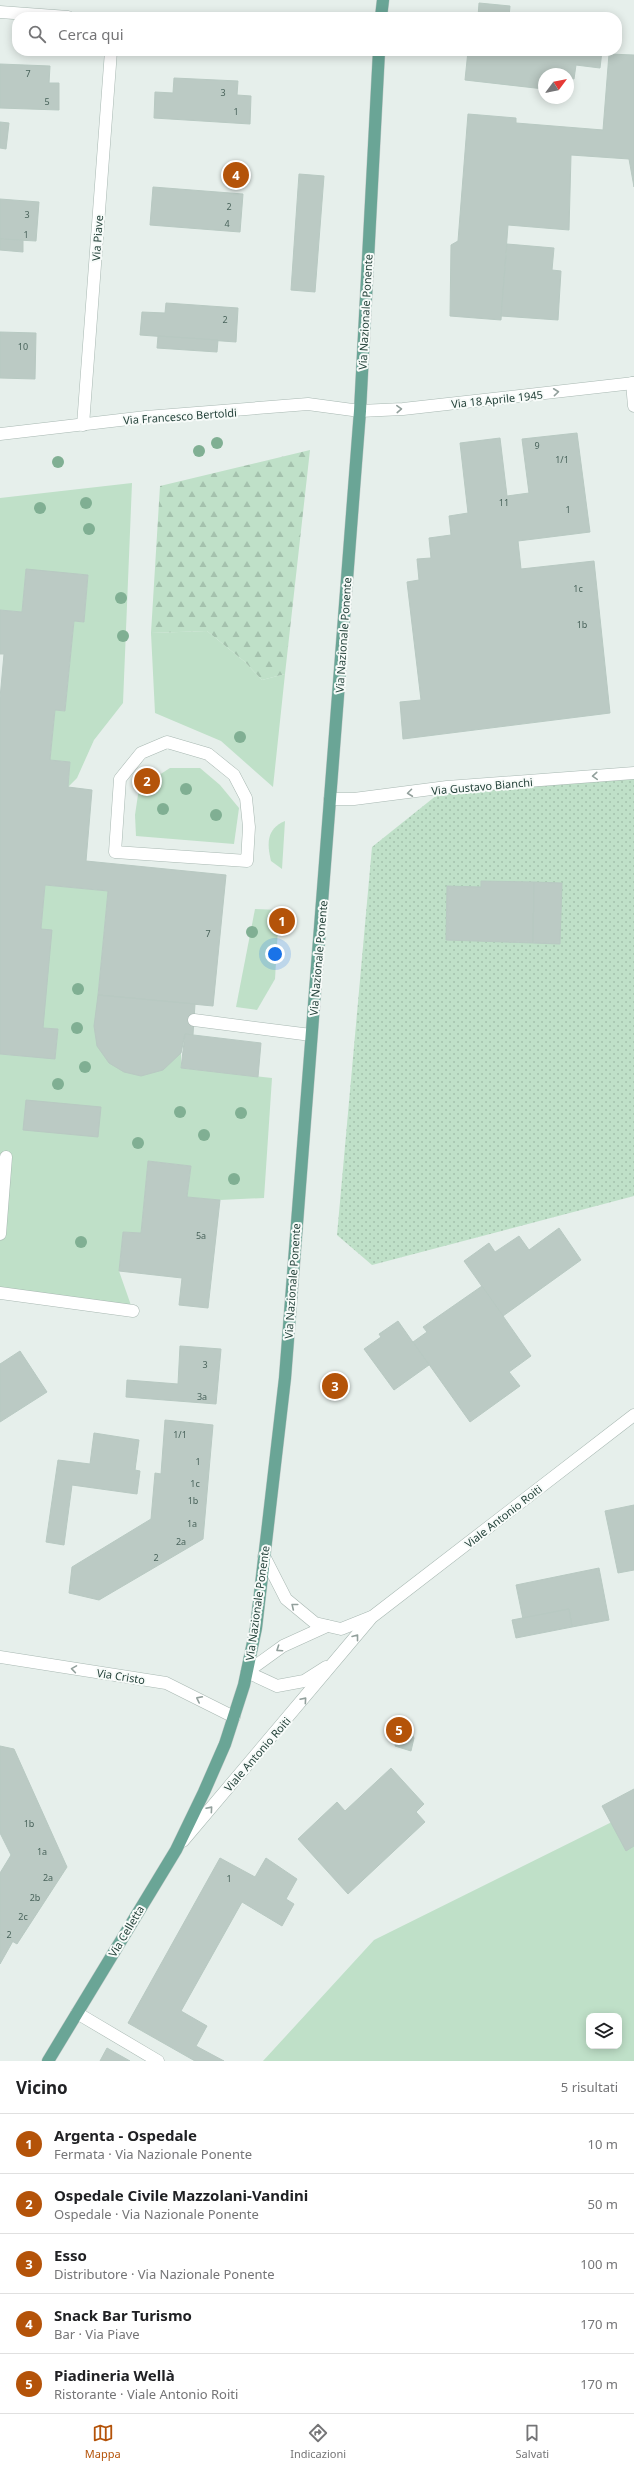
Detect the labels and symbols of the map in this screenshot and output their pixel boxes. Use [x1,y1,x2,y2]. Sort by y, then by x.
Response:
house number: 7 [25,67,31,80]
north arrow [538,68,574,104]
house number: 3 [220,86,226,99]
house number: 5 [44,95,50,108]
house number: 1 [233,105,239,118]
pin: 4 [223,160,249,190]
house number: 2 [226,200,232,213]
house number: 3 [24,208,30,221]
street label: Via Piave [88,215,106,261]
house number: 4 [224,217,230,230]
house number: 1 [23,228,29,241]
street label: Via Nazionale Ponente [354,254,376,370]
house number: 2 [222,313,228,326]
house number: 10 [18,340,28,353]
street label: Via 18 Aprile 1945 [450,387,544,411]
one-way arrow [553,388,559,397]
street label: Via Francesco Bertoldi [123,405,237,427]
one-way arrow [396,405,402,414]
house number: 9 [534,439,540,452]
house number: 1/1 [555,453,569,466]
house number: 11 [499,496,509,509]
house number: 1 [565,503,571,516]
street label: Via Nazionale Ponente [331,577,355,693]
house number: 1c [573,582,583,595]
house number: 1b [577,618,588,631]
pin: 2 [134,766,160,796]
one-way arrow [592,772,598,781]
street label: Via Gustavo Bianchi [431,774,533,798]
one-way arrow [407,788,413,797]
street label: Via Nazionale Ponente [305,900,331,1016]
pin: 1 [269,906,295,936]
house number: 7 [205,927,211,940]
your location [265,944,285,964]
street label: Via Nazionale Ponente [280,1223,304,1339]
house number: 5a [196,1229,206,1242]
house number: 3 [202,1358,208,1371]
pin: 3 [322,1371,348,1401]
house number: 3a [197,1390,207,1403]
house number: 1/1 [173,1428,187,1441]
house number: 1 [195,1455,201,1468]
house number: 1c [190,1477,200,1490]
street label: Viale Antonio Roiti [461,1481,545,1551]
house number: 1b [188,1494,199,1507]
house number: 1a [187,1517,197,1530]
house number: 2a [176,1535,186,1548]
street label: Via Nazionale Ponente [242,1545,272,1661]
house number: 2 [153,1551,159,1564]
one-way arrow [292,1603,299,1610]
one-way arrow [351,1635,358,1642]
one-way arrow [277,1644,284,1651]
one-way arrow [71,1665,77,1673]
street label: Via Cristo [96,1665,147,1687]
one-way arrow [196,1696,203,1704]
one-way arrow [299,1697,306,1705]
street label: Viale Antonio Roiti [220,1714,294,1794]
pin: 5 [386,1715,412,1745]
one-way arrow [205,1807,212,1814]
house number: 1b [24,1817,35,1830]
house number: 1a [37,1845,47,1858]
house number: 2a [43,1871,53,1884]
house number: 1 [226,1872,232,1885]
house number: 2b [30,1891,41,1904]
street label: Via Celletta [105,1902,147,1960]
house number: 2c [18,1910,28,1923]
house number: 2 [6,1928,12,1941]

